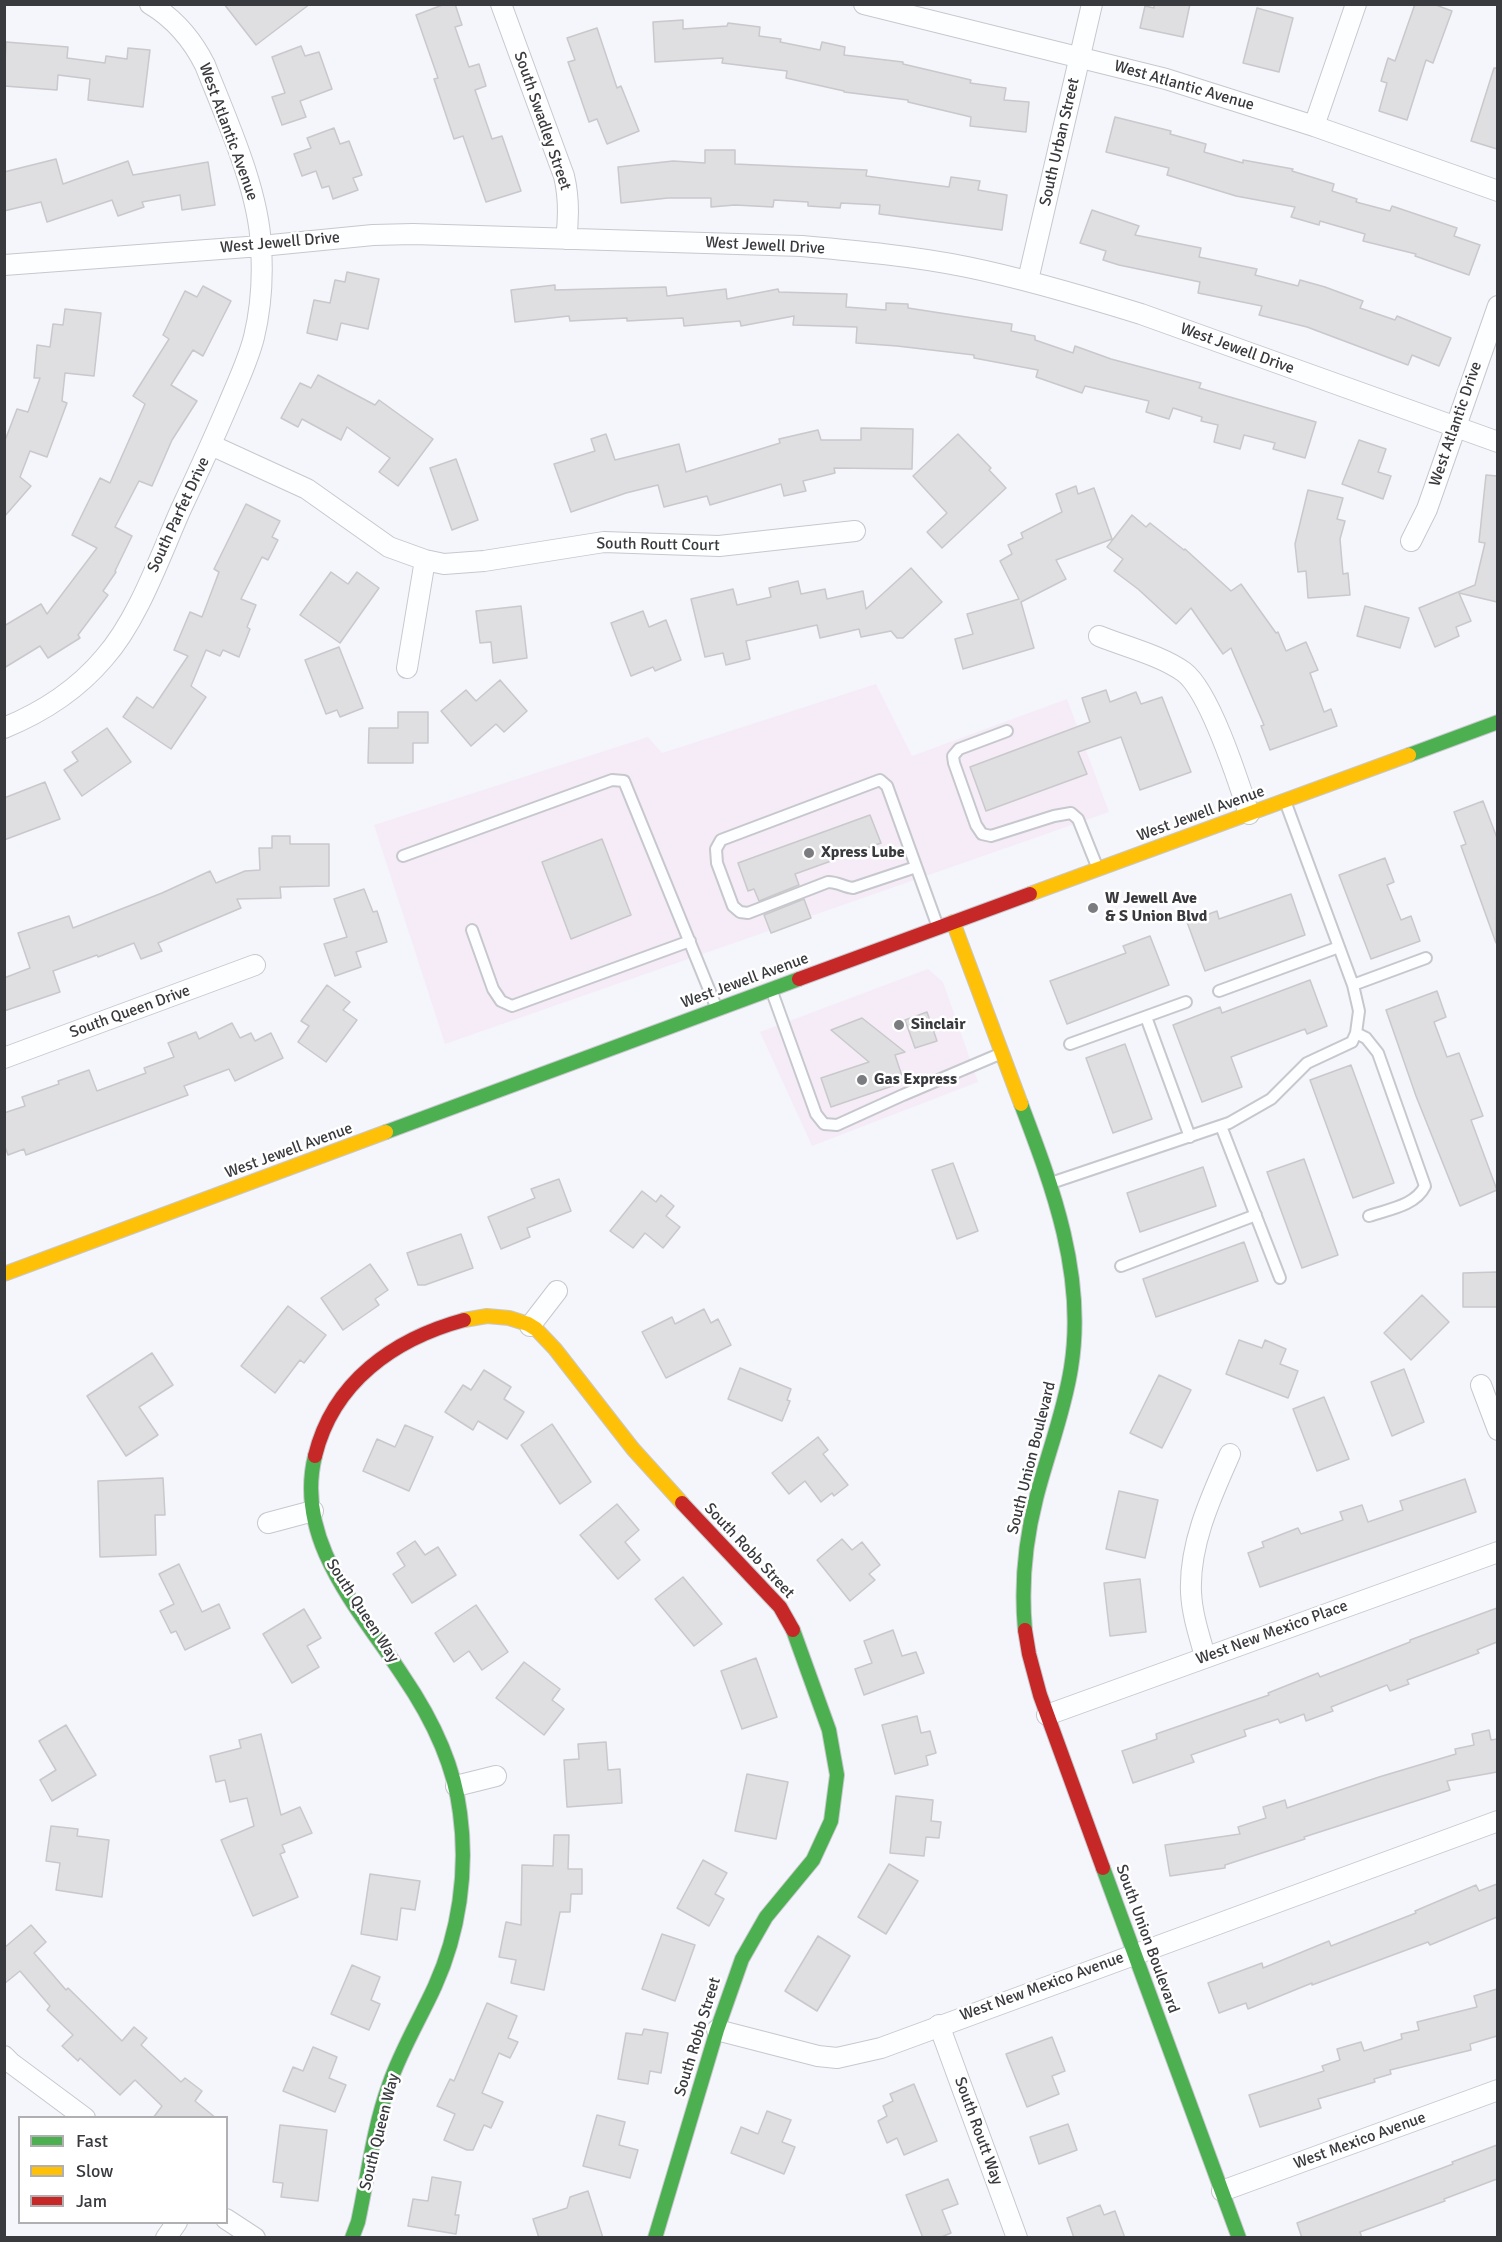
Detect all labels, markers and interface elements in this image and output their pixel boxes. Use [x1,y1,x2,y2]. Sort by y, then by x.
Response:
street label: South Swadley Street [509,49,575,193]
street label: West Atlantic Avenue [1112,57,1256,115]
street label: West Atlantic Avenue [194,61,262,203]
street label: South Urban Street [1036,76,1084,208]
street label: West Jewell Drive [219,228,341,258]
street label: West Jewell Drive [705,233,825,259]
street label: West Jewell Drive [1177,319,1297,379]
street label: West Atlantic Drive [1426,359,1486,489]
street label: South Parfet Drive [144,454,214,576]
street label: South Routt Court [596,534,720,556]
street label: West Jewell Avenue [1135,782,1267,846]
place label: Xpress Lube [821,843,905,863]
marker: Xpress Lube [802,846,816,860]
place label: W Jewell Ave & S Union Blvd [1105,889,1207,927]
marker: W Jewell Ave & S Union Blvd [1086,901,1100,915]
street label: West Jewell Avenue [679,949,811,1013]
street label: South Queen Drive [67,981,193,1043]
place label: Sinclair [911,1015,965,1035]
marker: Sinclair [892,1018,906,1032]
place label: Gas Express [874,1070,957,1090]
marker: Gas Express [855,1073,869,1087]
street label: West Jewell Avenue [223,1119,355,1183]
street label: South Union Boulevard [1004,1380,1060,1536]
street label: South Robb Street [700,1499,798,1603]
street label: South Queen Way [321,1556,403,1666]
street label: West New Mexico Place [1193,1597,1351,1669]
street label: South Union Boulevard [1111,1862,1183,2016]
street label: West New Mexico Avenue [957,1948,1127,2026]
street label: South Robb Street [671,1975,725,2099]
street label: South Queen Way [356,2072,404,2192]
street label: South Routt Way [950,2074,1006,2188]
street label: West Mexico Avenue [1291,2108,1429,2174]
legend [18,2116,228,2224]
text: Fast [76,2130,108,2152]
text: Slow [76,2160,113,2182]
text: Jam [76,2190,107,2212]

